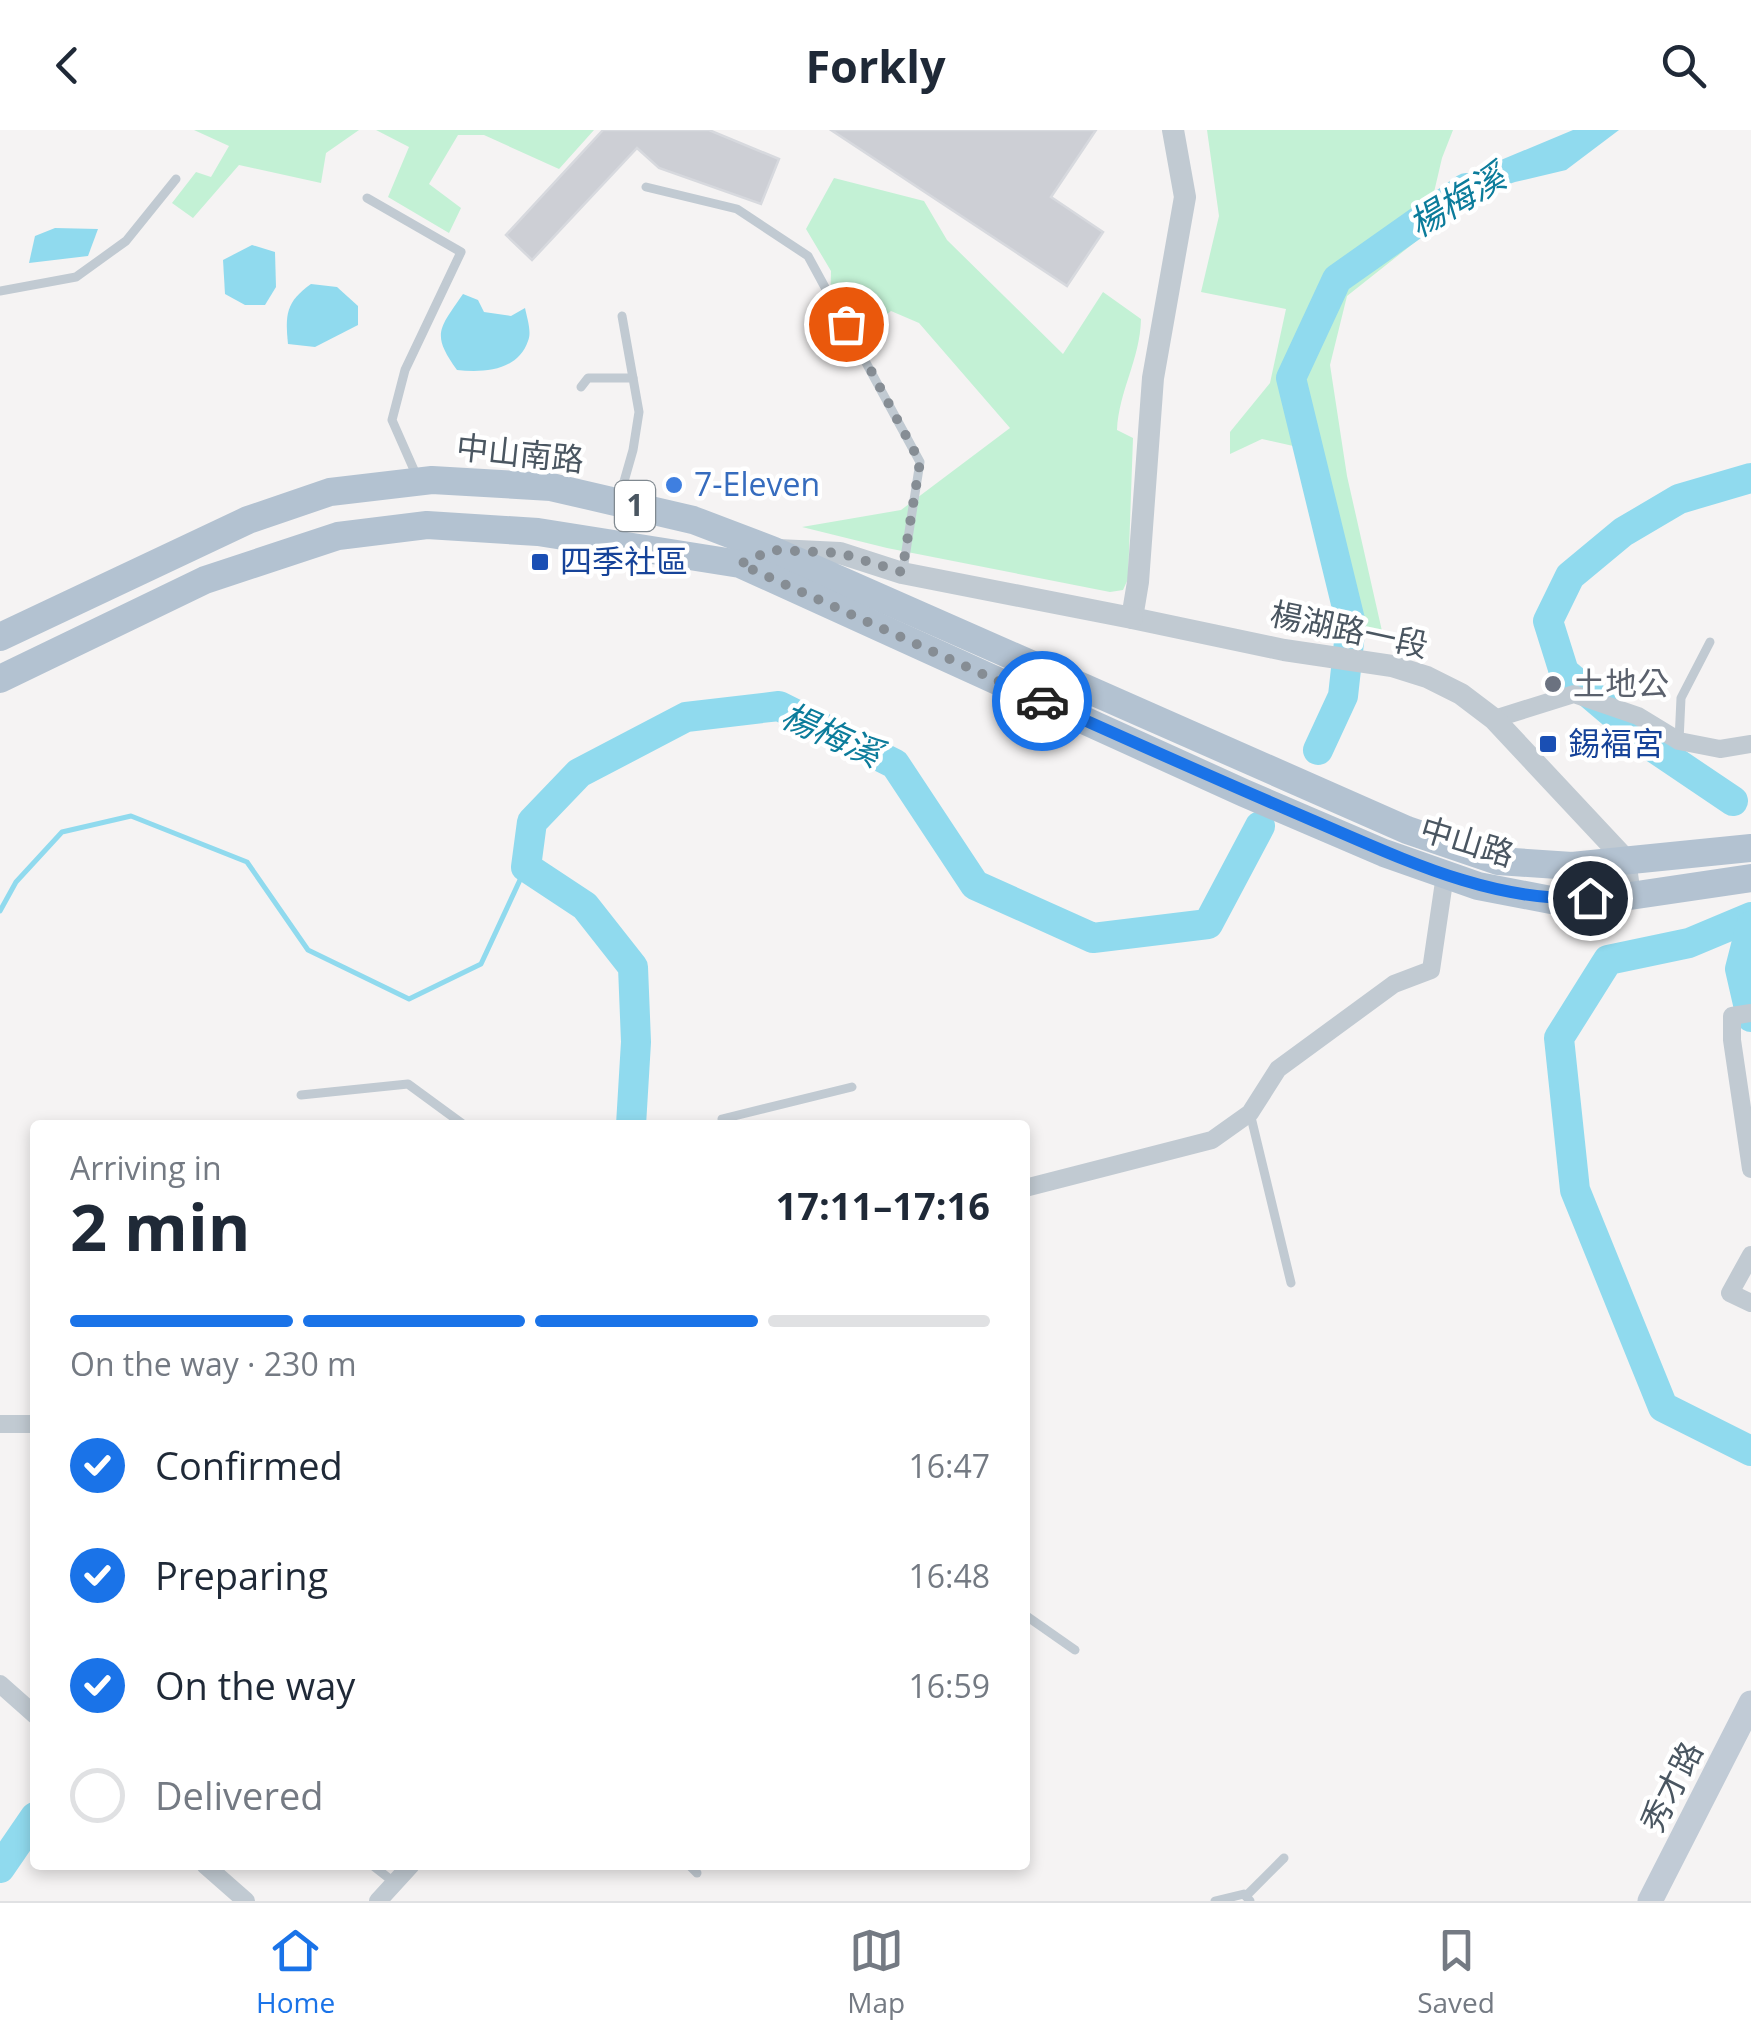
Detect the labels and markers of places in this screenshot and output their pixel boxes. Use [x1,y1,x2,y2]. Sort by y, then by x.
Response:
pin [804,282,889,367]
place label: 7-Eleven [694,462,820,505]
marker: 7-Eleven [663,474,685,496]
place label: 四季社區 [560,539,688,582]
marker: 四季社區 [529,551,551,573]
place label: 土地公 [1573,661,1669,704]
marker: 土地公 [1542,673,1564,695]
place label: 錫褔宮 [1568,721,1664,764]
marker: 錫褔宮 [1537,733,1559,755]
pin [1548,856,1633,941]

